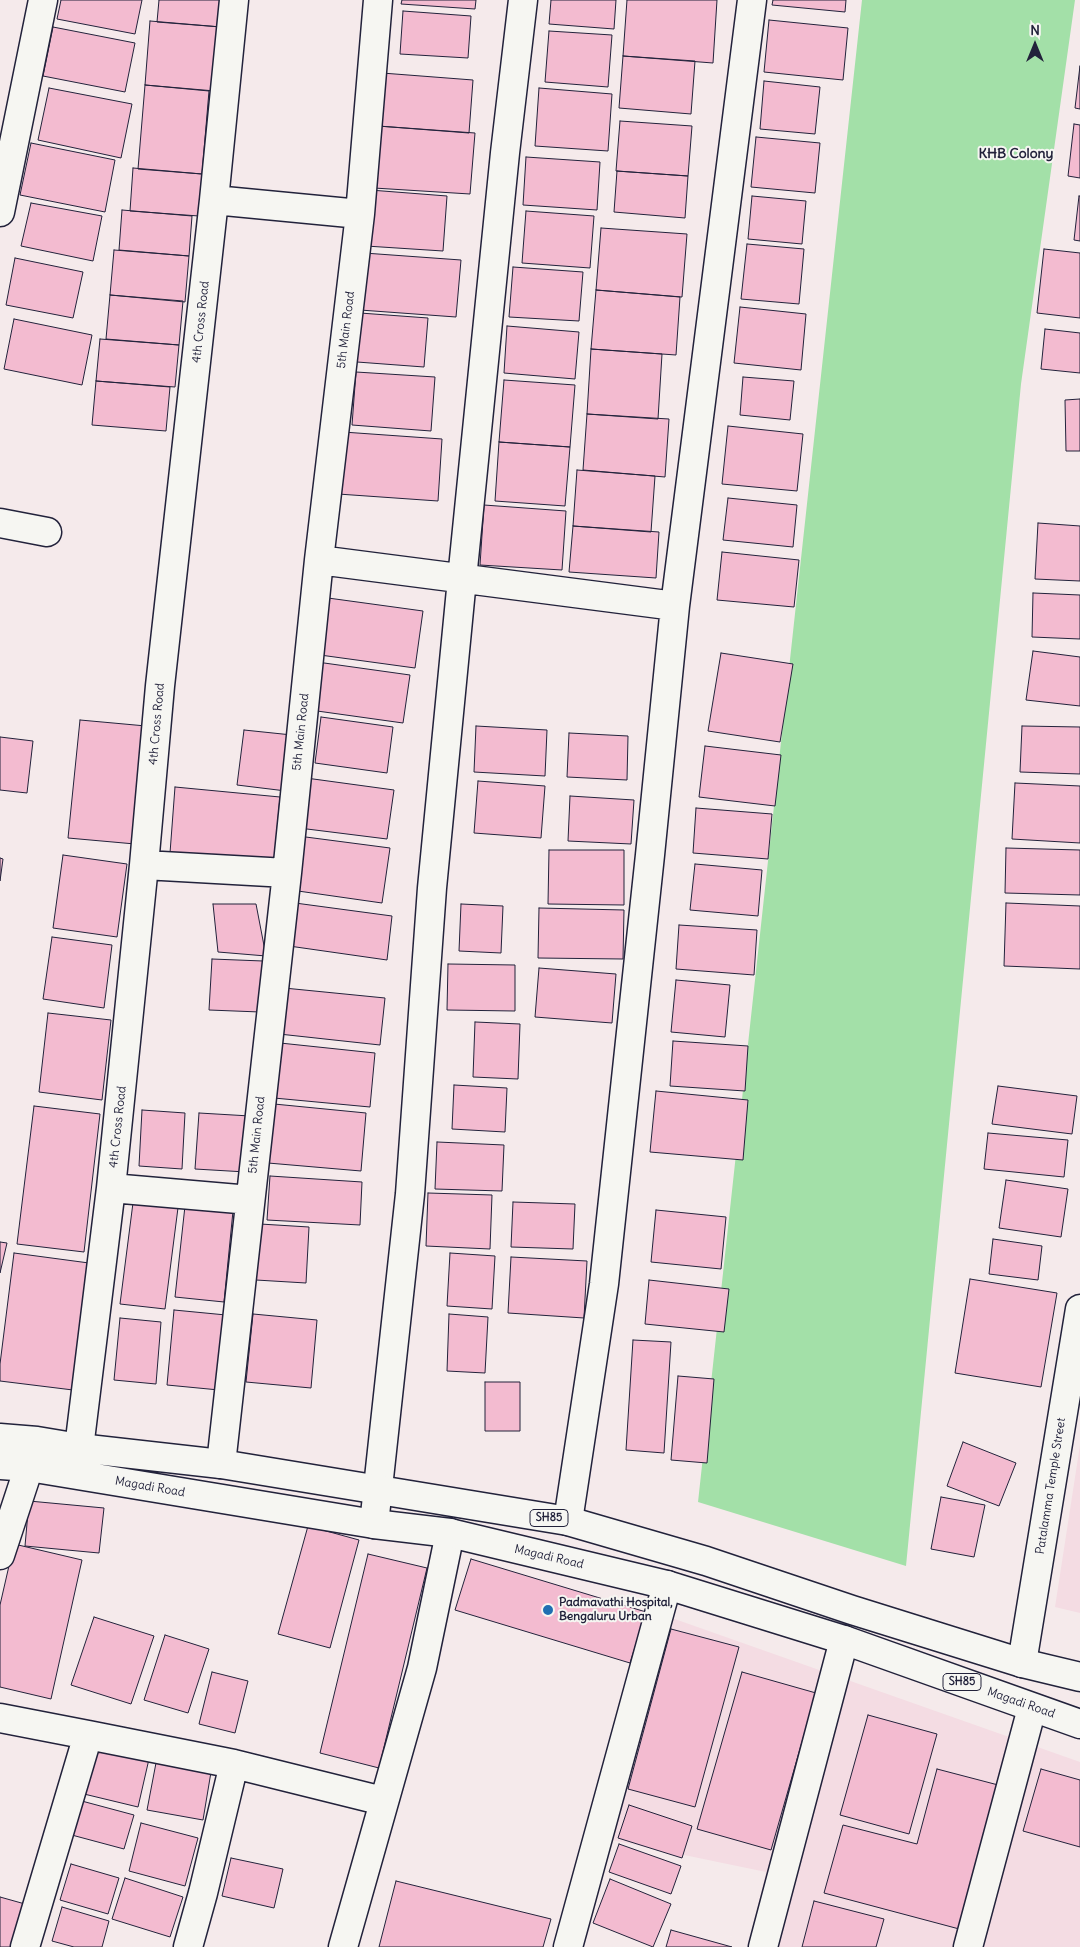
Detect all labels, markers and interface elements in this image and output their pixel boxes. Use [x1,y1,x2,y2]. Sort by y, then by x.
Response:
north arrow [1010,20,1060,70]
text: N [1030,21,1040,39]
district label: KHB Colony [978,146,1054,162]
street label: 4th Cross Road [190,280,212,364]
street label: 5th Main Road [334,290,358,370]
street label: 4th Cross Road [146,683,168,765]
street label: 5th Main Road [290,693,312,771]
street label: 4th Cross Road [107,1085,129,1169]
street label: 5th Main Road [246,1096,268,1174]
street label: Patalamma Temple Street [1033,1417,1069,1555]
street label: Magadi Road [114,1474,186,1500]
road number: SH85 [530,1510,568,1526]
street label: Magadi Road [513,1542,585,1572]
place label: Padmavathi Hospital, Bengaluru Urban [559,1596,673,1624]
marker: Padmavathi Hospital, Bengaluru Urban [541,1603,555,1617]
road number: SH85 [943,1674,981,1690]
street label: Magadi Road [985,1685,1057,1721]

